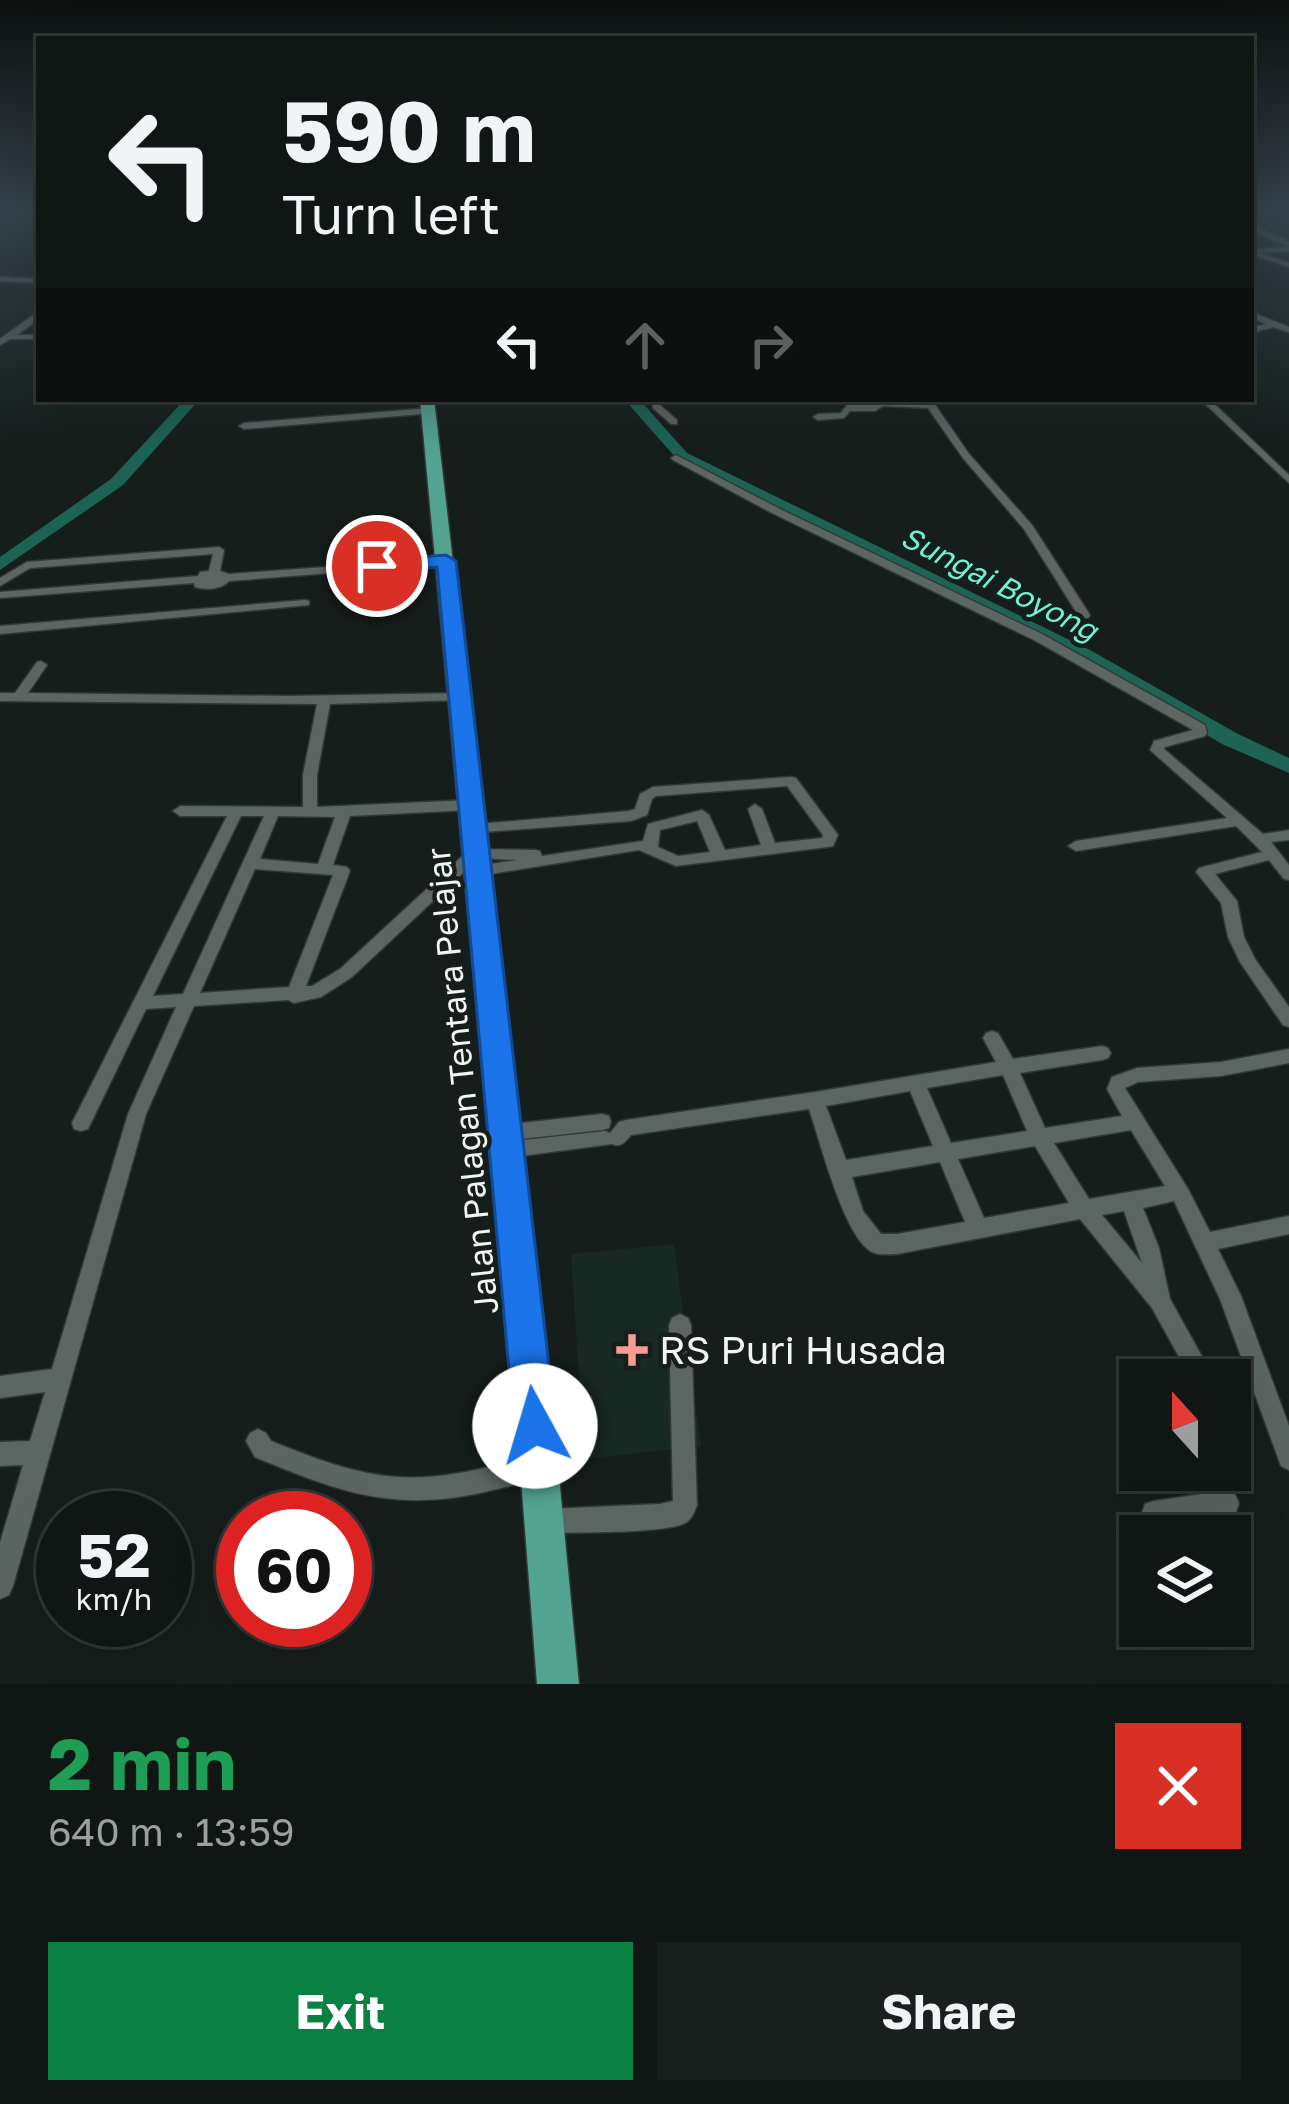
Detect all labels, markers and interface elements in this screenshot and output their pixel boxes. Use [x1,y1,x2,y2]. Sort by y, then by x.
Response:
text: 590 m [282,80,536,180]
icon: left [84,84,240,240]
text: Turn left [282,181,500,246]
icon: left [486,312,552,378]
icon: ahead [612,312,678,378]
icon: right [738,312,804,378]
pin [326,515,428,617]
water label: Sungai Boyong [895,518,1106,649]
icon: arrive [344,533,410,599]
street label: Jalan Palagan Tentara Pelajar [418,846,505,1316]
place label: RS Puri Husada [659,1326,947,1373]
marker: RS Puri Husada [616,1334,648,1366]
north arrow [1119,1359,1251,1491]
map controls [1119,1359,1251,1647]
position arrow [472,1363,598,1489]
speed limit sign: 60 [216,1491,372,1647]
button: layers [1119,1515,1251,1647]
text: 52 [77,1518,151,1590]
text: km/h [76,1581,152,1617]
text: 2 min [48,1719,236,1806]
button: close [1115,1723,1241,1849]
text: 640 m · 13:59 [48,1808,295,1855]
button: Exit [48,1942,633,2080]
button: Share [657,1942,1241,2080]

